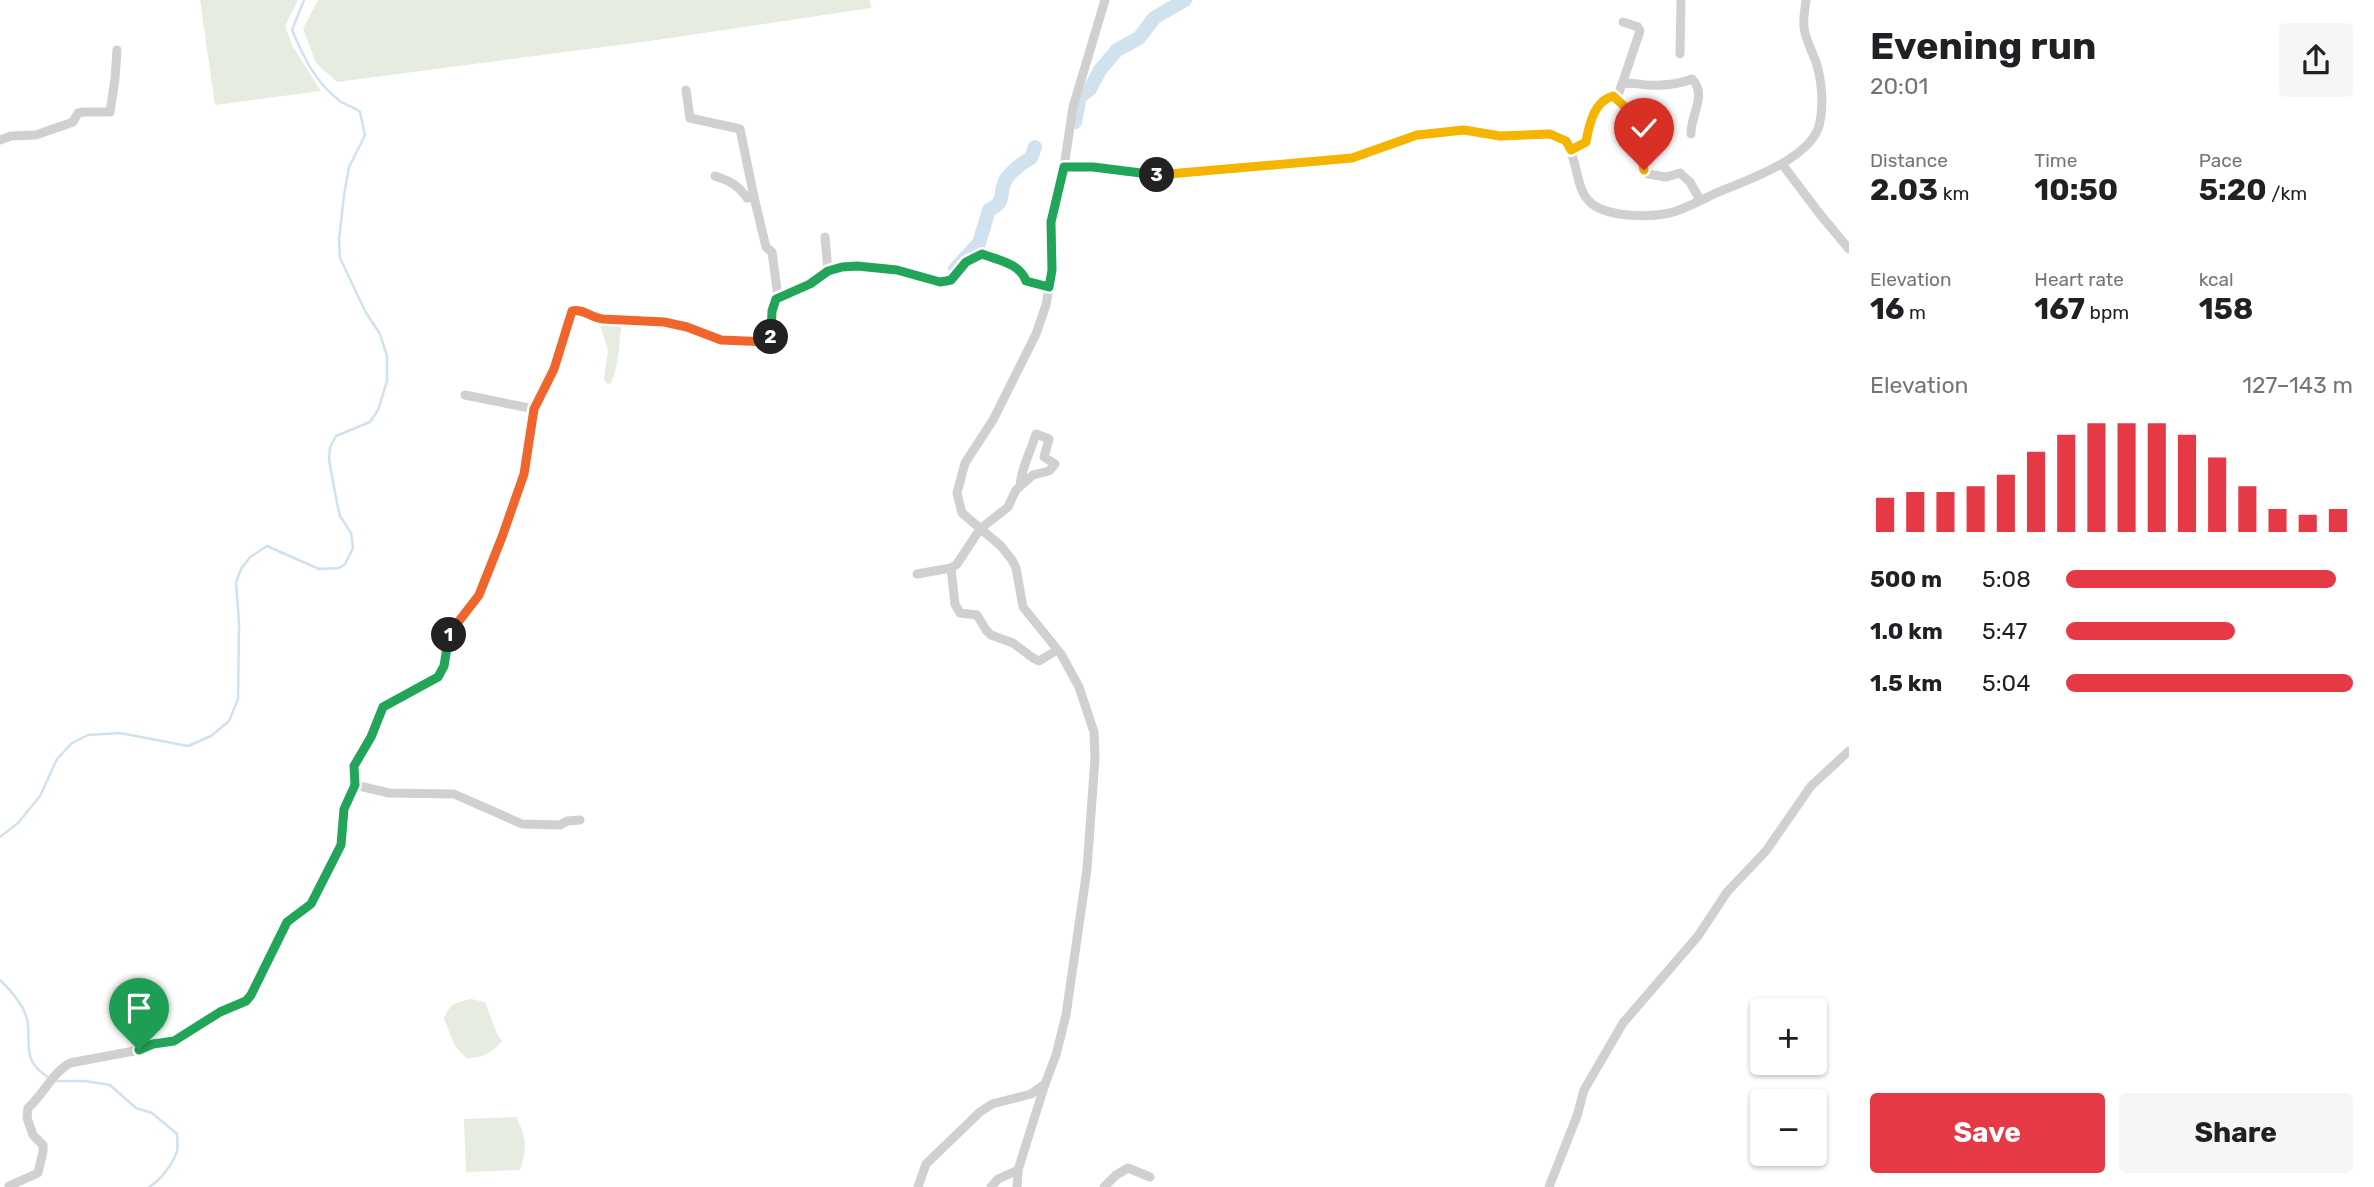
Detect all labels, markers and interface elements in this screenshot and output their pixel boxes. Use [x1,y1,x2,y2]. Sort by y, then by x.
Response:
text: Evening run [1870,23,2096,69]
button: share [2279,23,2353,97]
text: 20:01 [1870,72,1928,100]
pin [1614,98,1674,170]
icon: check [1625,109,1663,147]
text: Distance [1870,149,1948,172]
text: Time [2034,149,2077,172]
text: Pace [2199,149,2242,172]
pin: 3 [1140,158,1174,192]
text: 3 [1150,163,1163,186]
text: 2.03 [1870,172,1938,208]
text: 10:50 [2034,172,2118,208]
text: 5:20 [2199,172,2267,208]
text: km [1938,182,1969,205]
text: /km [2267,182,2307,205]
text: Elevation [1870,268,1951,291]
text: Heart rate [2034,268,2124,291]
text: kcal [2199,268,2234,291]
text: 16 [1870,291,1904,327]
text: 167 [2034,291,2085,327]
text: 158 [2199,291,2253,327]
text: m [1904,301,1926,324]
text: bpm [2085,301,2129,324]
pin: 2 [754,320,788,354]
text: 2 [764,325,777,348]
text: Elevation [1870,371,1969,399]
text: 127–143 m [2242,371,2353,399]
text: 500 m [1870,565,1942,593]
text: 5:08 [1982,565,2031,593]
text: 1.0 km [1870,617,1943,645]
text: 5:47 [1982,617,2027,645]
pin: 1 [432,618,466,652]
text: 1 [444,623,453,646]
text: 1.5 km [1870,669,1942,697]
text: 5:04 [1982,669,2030,697]
pin [109,978,169,1050]
icon: arrive [120,989,158,1027]
map controls [1750,998,1827,1166]
button: + [1750,998,1827,1075]
button: − [1750,1089,1827,1166]
button: Save [1870,1093,2105,1173]
button: Share [2119,1093,2353,1173]

